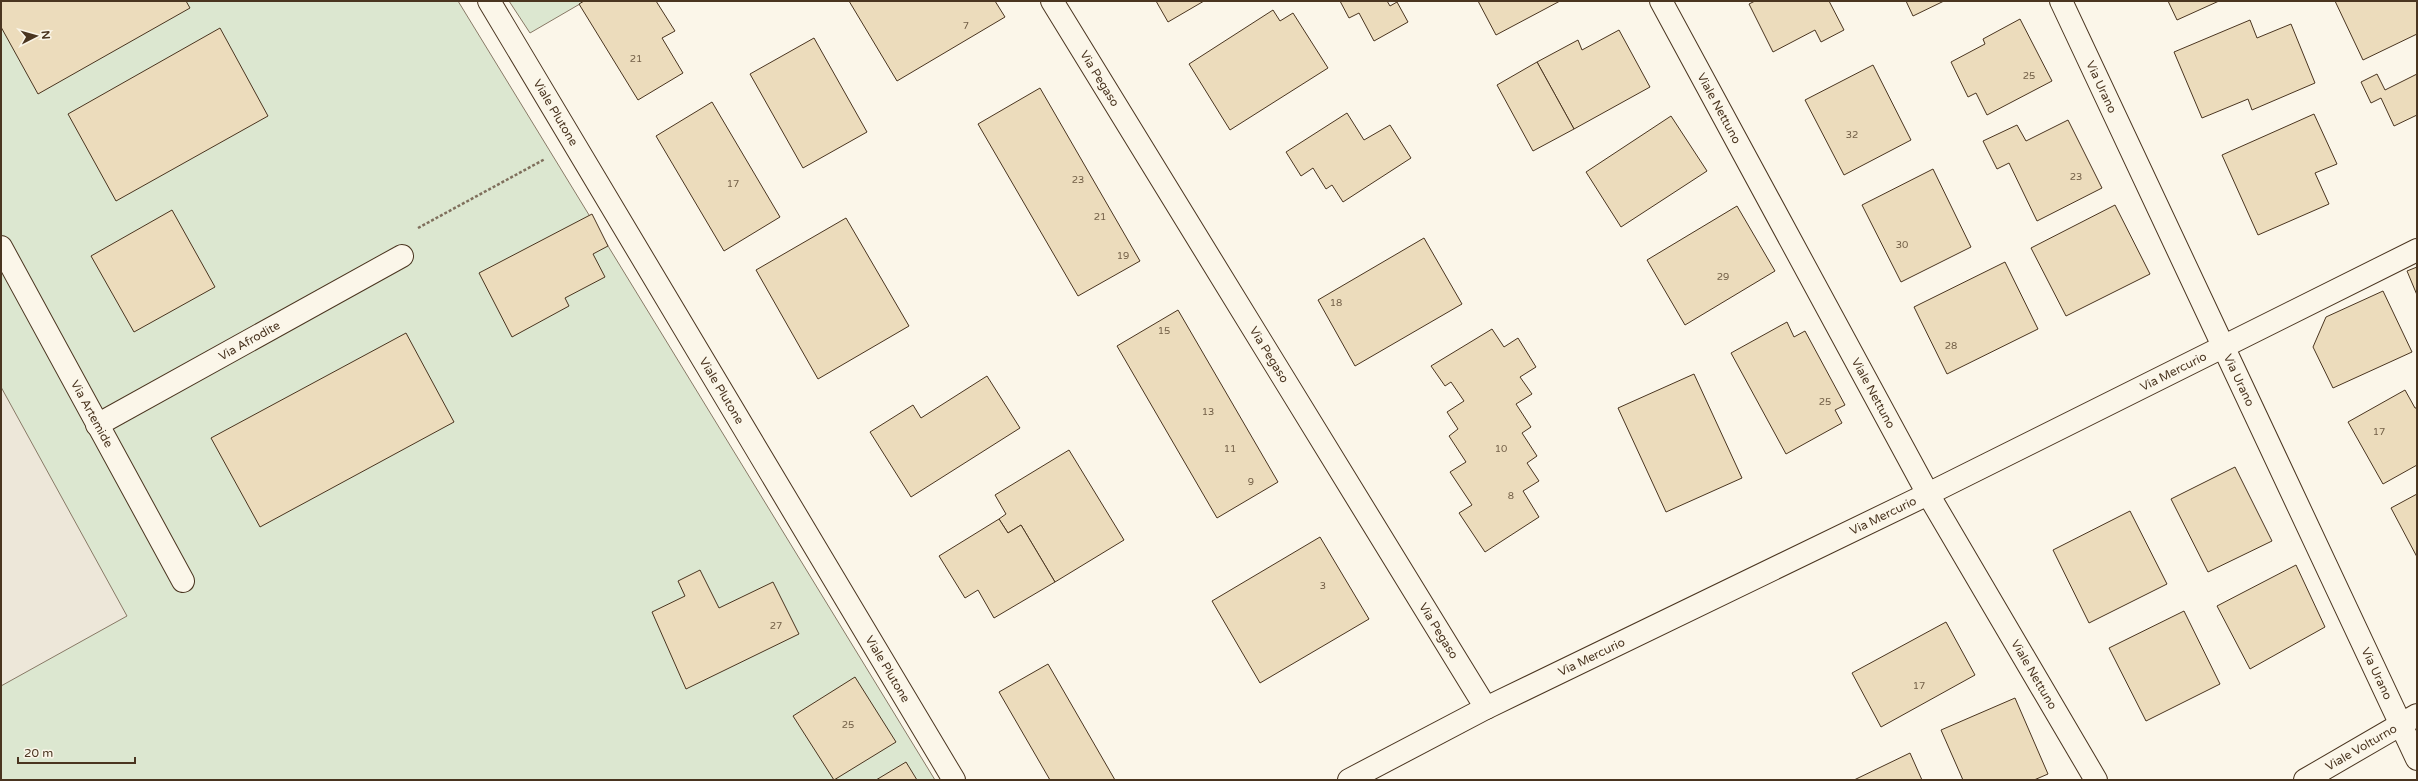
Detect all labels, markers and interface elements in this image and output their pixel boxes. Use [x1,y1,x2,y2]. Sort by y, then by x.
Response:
north arrow [16,16,56,56]
house number: 7 [963,20,969,32]
text: N [39,30,52,40]
street label: Via Pegaso [1077,48,1122,109]
house number: 21 [630,53,642,65]
street label: Via Urano [2083,59,2120,115]
house number: 25 [2023,70,2035,82]
street label: Viale Nettuno [1694,71,1744,146]
street label: Viale Plutone [530,77,581,149]
house number: 32 [1846,129,1858,141]
house number: 23 [2070,171,2082,183]
house number: 23 [1072,174,1084,186]
house number: 17 [727,178,739,190]
house number: 21 [1094,211,1106,223]
house number: 30 [1896,239,1908,251]
house number: 19 [1117,250,1129,262]
house number: 29 [1717,271,1729,283]
house number: 18 [1330,297,1342,309]
street label: Via Afrodite [216,318,283,363]
street label: Via Pegaso [1247,324,1292,385]
house number: 15 [1158,325,1170,337]
house number: 28 [1945,340,1957,352]
street label: Via Mercurio [2138,349,2209,394]
street label: Via Urano [2221,352,2257,409]
street label: Viale Plutone [696,355,747,427]
street label: Viale Nettuno [1849,355,1898,431]
street label: Via Artemide [68,378,116,450]
house number: 25 [1819,396,1831,408]
house number: 13 [1202,406,1214,418]
house number: 17 [2373,426,2385,438]
house number: 11 [1224,443,1236,455]
house number: 10 [1495,443,1507,455]
house number: 9 [1248,476,1254,488]
house number: 8 [1508,490,1514,502]
street label: Via Mercurio [1848,494,1919,538]
house number: 3 [1320,580,1326,592]
street label: Via Pegaso [1416,600,1461,661]
house number: 27 [770,620,782,632]
street label: Viale Plutone [863,633,913,705]
street label: Via Mercurio [1556,635,1627,679]
street label: Viale Nettuno [2008,637,2060,712]
street label: Via Urano [2359,645,2395,702]
house number: 17 [1913,680,1925,692]
house number: 25 [842,719,854,731]
street label: Viale Volturno [2323,721,2399,774]
scale bar [18,739,135,765]
text: 20 m [24,746,53,760]

